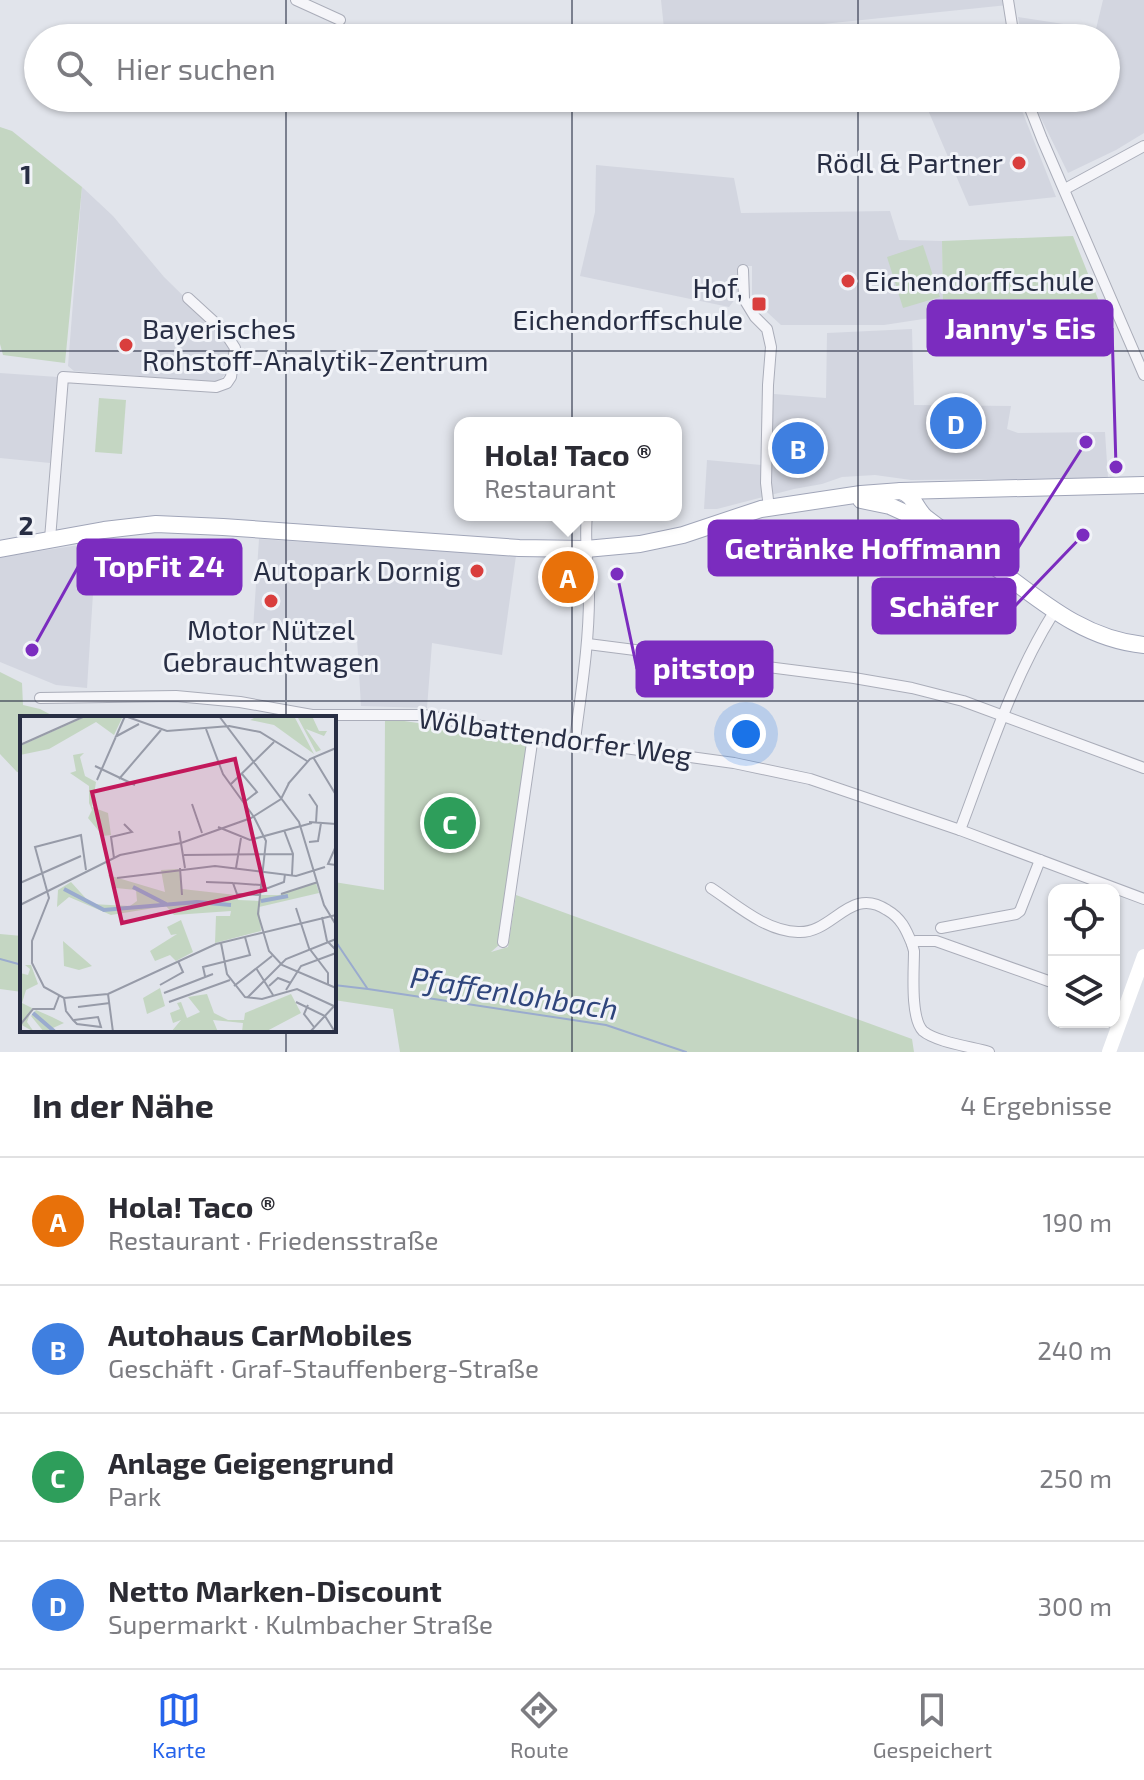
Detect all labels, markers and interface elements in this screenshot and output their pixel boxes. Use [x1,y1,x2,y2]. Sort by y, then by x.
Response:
search box [24,24,1120,112]
icon: search [52,46,96,90]
text: Hier suchen [116,50,276,86]
place label: Rödl & Partner [816,145,1003,179]
marker: Rödl & Partner [1010,154,1028,172]
text: 1 [20,158,32,189]
place label: Eichendorffschule [864,263,1094,297]
place label: Hof, Eichendorffschule [513,270,743,336]
marker: Eichendorffschule [839,272,857,290]
marker: Hof, Eichendorffschule [750,295,768,313]
callout: Janny's Eis [928,301,1112,355]
text: Janny's Eis [944,309,1096,346]
place label: Bayerisches Rohstoff-Analytik-Zentrum [142,311,488,377]
marker: Bayerisches Rohstoff-Analytik-Zentrum [117,336,135,354]
pin: D [930,393,982,453]
popup [454,417,682,521]
pin: B [772,418,824,478]
text: Hola! Taco ® [484,436,652,472]
text: Restaurant [484,472,616,503]
text: 2 [18,509,34,540]
callout: Getränke Hoffmann [709,521,1018,575]
text: Getränke Hoffmann [725,529,1001,565]
callout: TopFit 24 [78,540,241,594]
text: TopFit 24 [93,547,225,583]
pin: A [542,547,594,607]
place label: Autopark Dornig [253,553,461,587]
marker: Autopark Dornig [468,562,486,580]
callout: Schäfer [873,579,1015,633]
text: Schäfer [889,587,999,623]
marker: Motor Nützel Gebrauchtwagen [262,592,280,610]
place label: Motor Nützel Gebrauchtwagen [163,612,379,678]
callout: pitstop [637,642,772,696]
text: pitstop [653,649,755,685]
street label: Wölbattendorfer Weg [416,700,695,772]
your location [726,714,766,754]
inset map [20,716,336,1032]
pin: C [424,793,476,853]
map controls [1048,884,1120,1028]
button: locate [1048,884,1120,956]
button: layers [1048,956,1120,1028]
water label: Pfaffenlohbach [408,958,621,1026]
text: In der Nähe [32,1084,214,1125]
text: 4 Ergebnisse [960,1089,1112,1120]
text: Hola! Taco ® [108,1188,276,1224]
text: A [50,1206,66,1237]
text: 190 m [1043,1206,1112,1237]
text: Restaurant · Friedensstraße [108,1224,438,1255]
text: Autohaus CarMobiles [108,1316,412,1352]
text: B [50,1334,66,1365]
text: 240 m [1037,1334,1112,1365]
text: Geschäft · Graf-Stauffenberg-Straße [108,1352,539,1383]
text: Anlage Geigengrund [108,1444,394,1480]
text: C [50,1462,66,1493]
text: 250 m [1039,1462,1112,1493]
text: Park [108,1480,161,1511]
text: Netto Marken-Discount [108,1572,442,1608]
text: D [49,1590,67,1621]
text: 300 m [1038,1590,1112,1621]
text: Supermarkt · Kulmbacher Straße [108,1608,493,1639]
tab: Karte [152,1688,206,1762]
tab: Route [510,1688,569,1762]
tab: Gespeichert [873,1688,992,1762]

